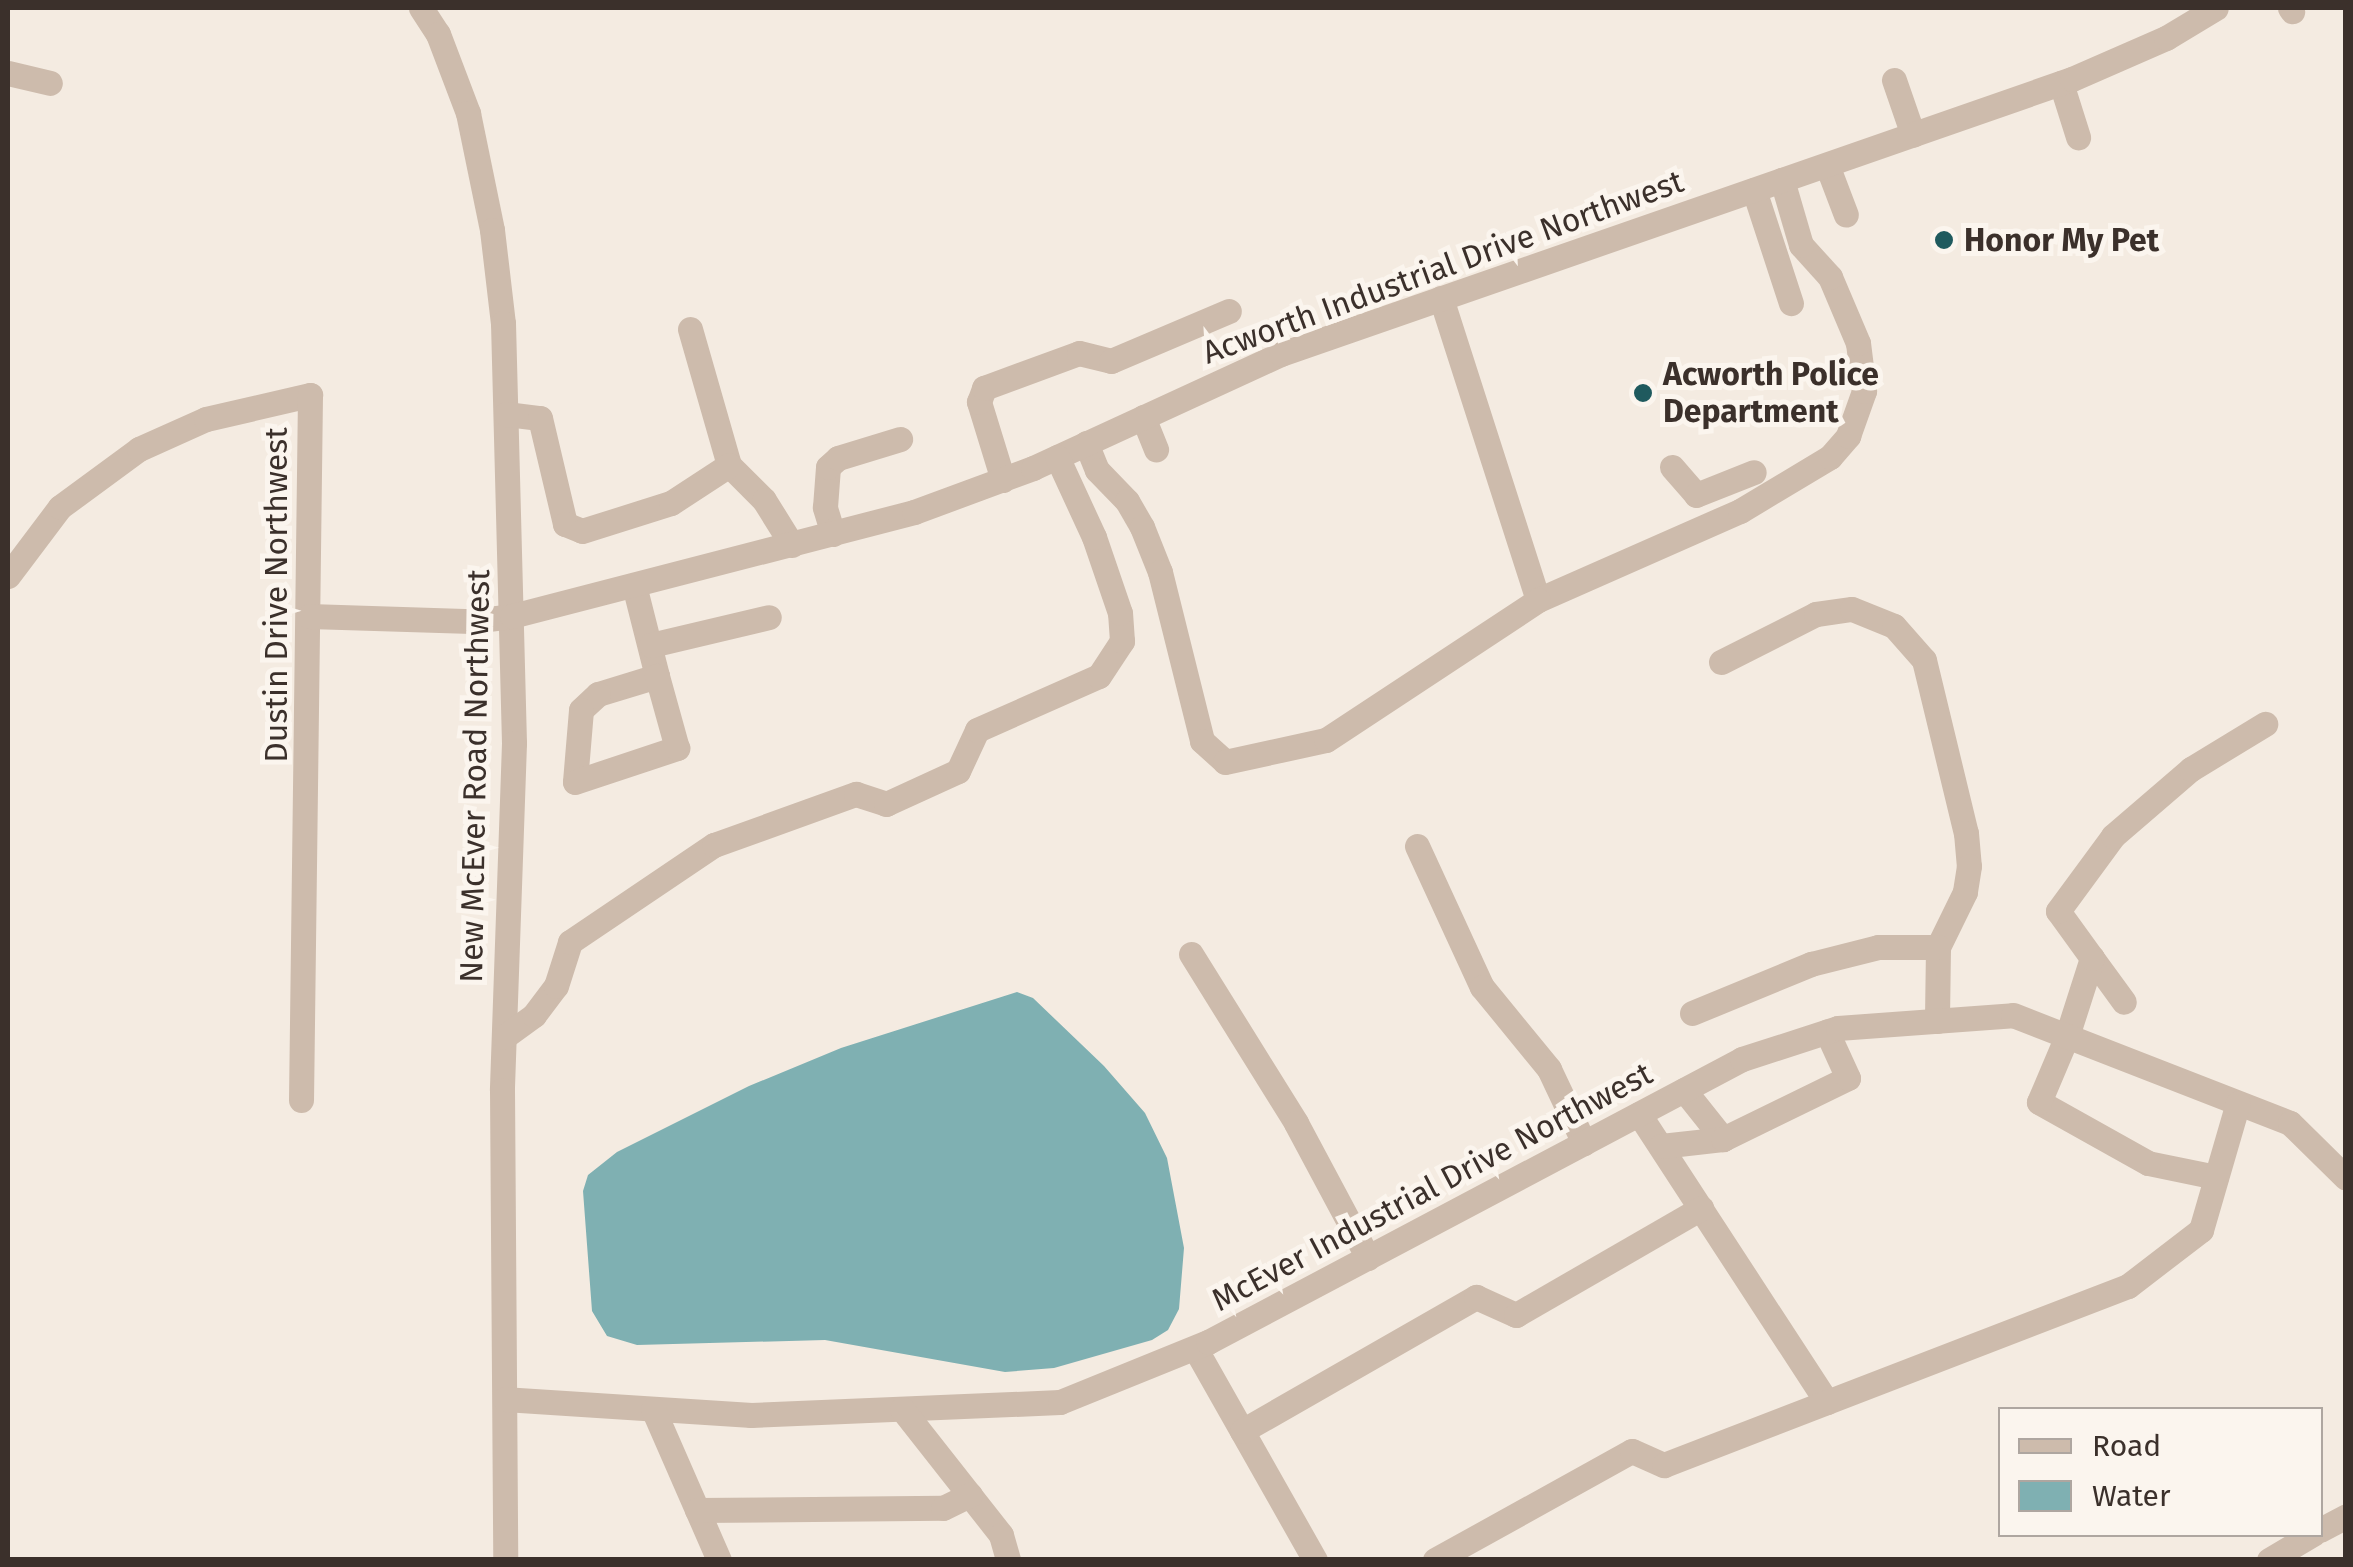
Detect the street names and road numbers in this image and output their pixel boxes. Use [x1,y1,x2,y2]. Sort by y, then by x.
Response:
street label: Acworth Industrial Drive Northwest [1197,162,1689,372]
street label: Dustin Drive Northwest [257,427,295,763]
street label: New McEver Road Northwest [452,569,498,983]
street label: McEver Industrial Drive Northwest [1205,1054,1659,1320]

